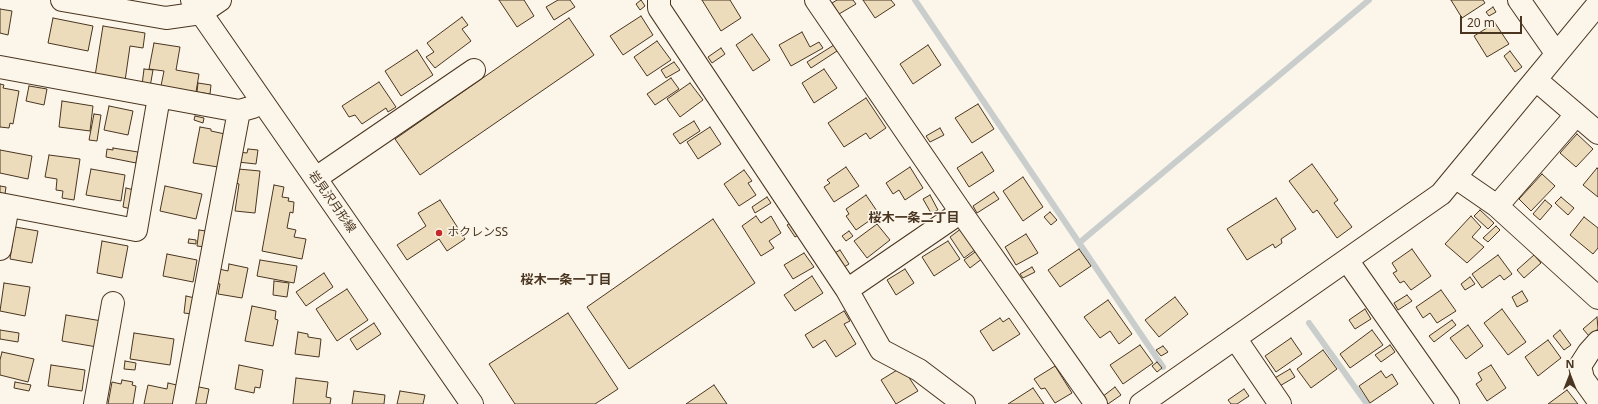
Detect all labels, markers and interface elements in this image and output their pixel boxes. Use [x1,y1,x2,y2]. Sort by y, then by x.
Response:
scale bar [1462,8,1524,34]
text: 20 m [1467,14,1495,31]
street label: 岩見沢月形線 [305,168,359,236]
district label: 桜木一条二丁目 [869,210,959,226]
place label: ホクレンSS [447,226,508,240]
marker: ホクレンSS [434,228,444,238]
district label: 桜木一条一丁目 [521,272,611,288]
north arrow [1550,356,1590,396]
text: N [1566,356,1574,371]

